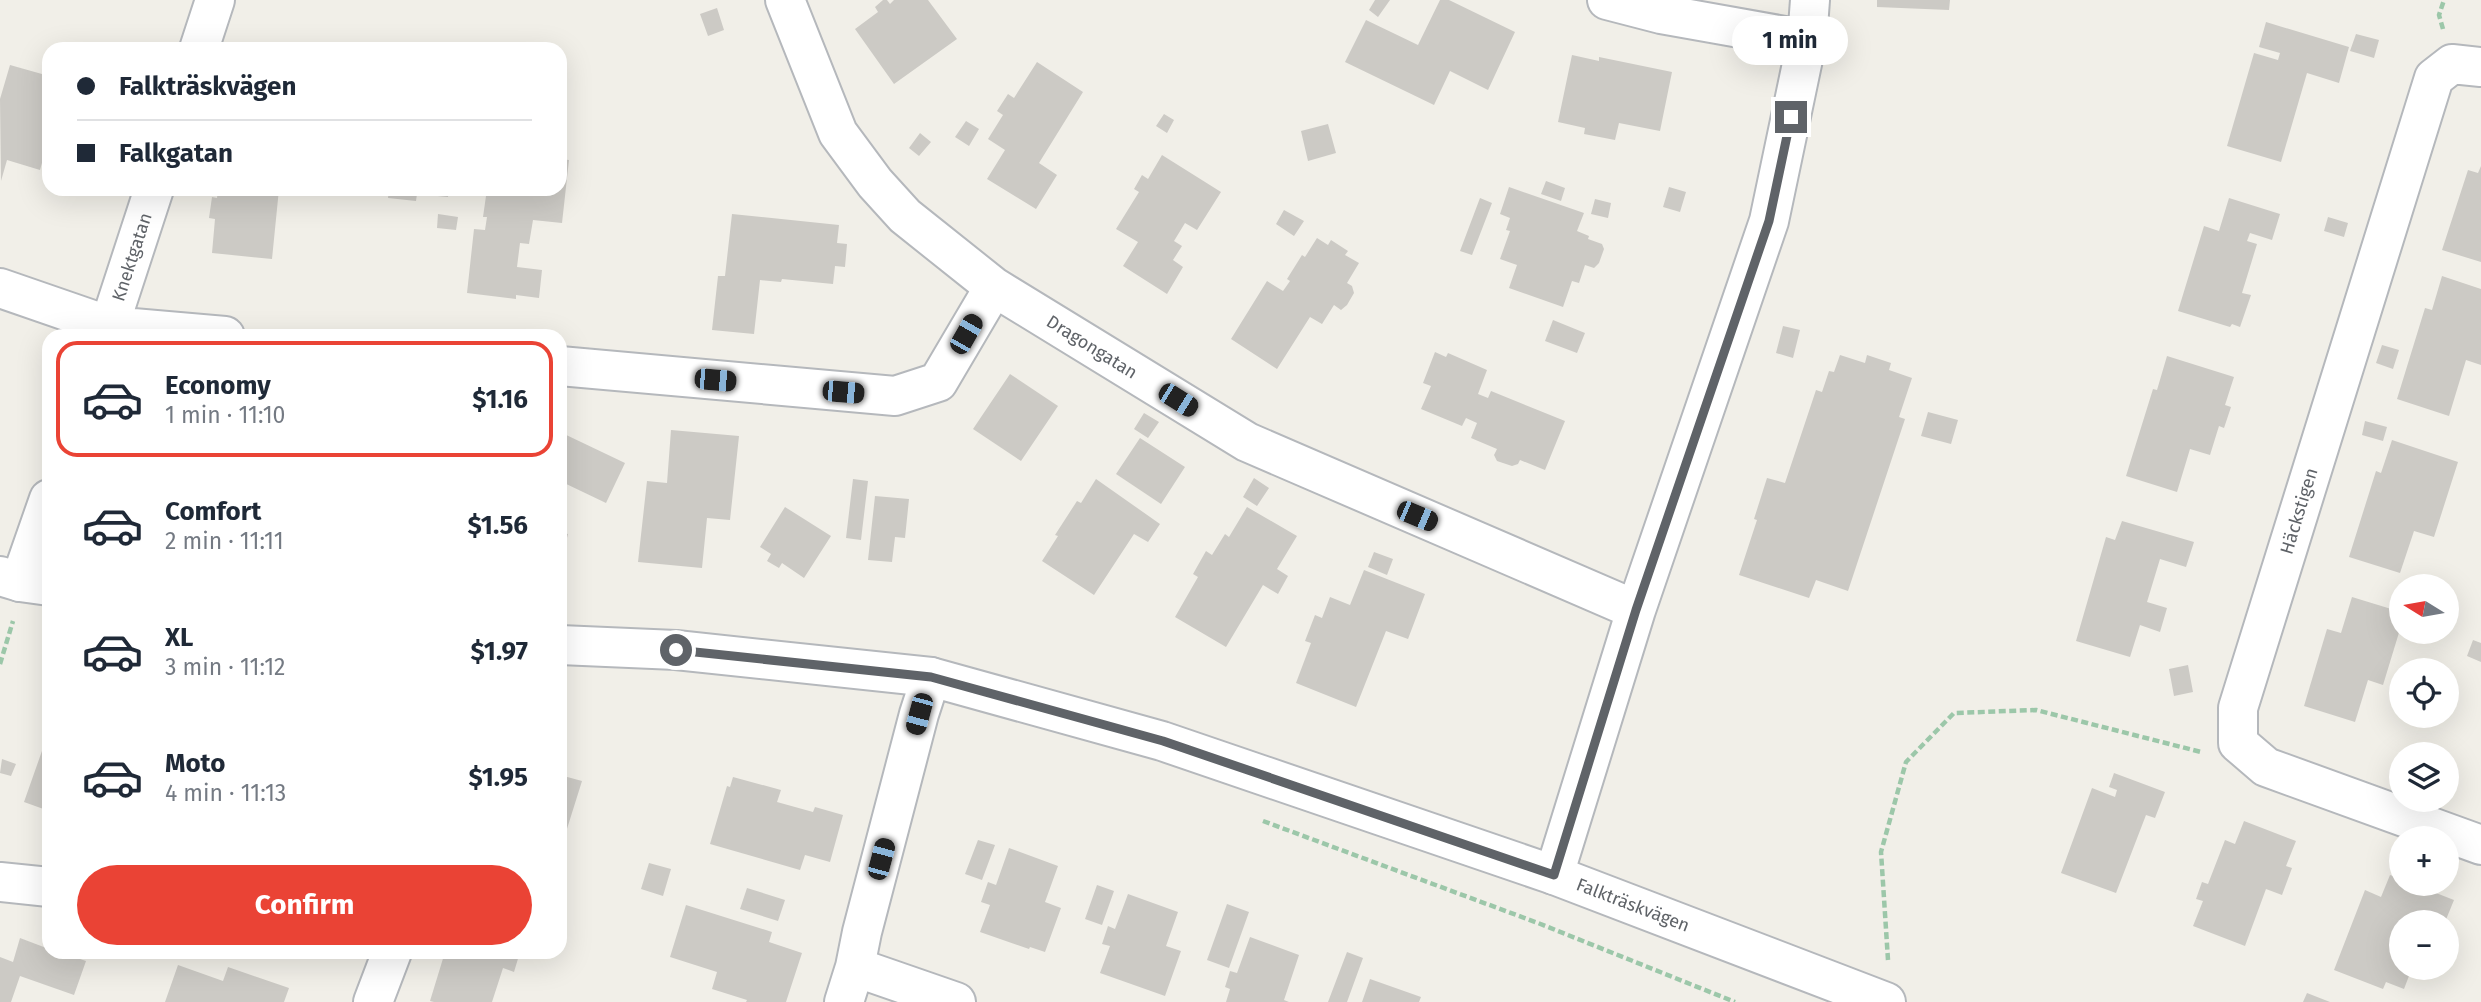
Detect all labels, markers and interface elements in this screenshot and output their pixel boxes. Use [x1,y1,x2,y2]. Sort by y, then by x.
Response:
callout: 1 min [1733,16,1849,64]
text: 1 min [1762,26,1818,54]
text: Falkträskvägen [119,71,296,102]
route end [1775,101,1807,133]
text: Falkgatan [119,138,233,169]
street label: Knektgatan [107,210,157,304]
street label: Dragongatan [1042,310,1142,384]
car [947,311,986,357]
icon: car [81,368,144,431]
car [694,368,737,392]
text: Economy [165,370,271,401]
car [822,380,865,404]
car [1155,380,1202,420]
text: $1.16 [472,384,528,415]
text: 1 min · 11:10 [165,401,285,429]
street label: Häckstigen [2275,465,2323,557]
icon: car [81,494,144,557]
text: Comfort [165,496,261,527]
car [1394,498,1441,534]
text: $1.56 [467,510,528,541]
text: 2 min · 11:11 [165,527,284,555]
north arrow [2389,574,2459,644]
map controls [2389,574,2459,980]
icon: car [81,620,144,683]
text: XL [165,622,193,653]
route start [660,634,692,666]
text: $1.97 [471,636,528,667]
text: 3 min · 11:12 [165,653,286,681]
button: locate [2389,658,2459,728]
car [904,691,935,737]
button: layers [2389,742,2459,812]
icon: car [81,746,144,809]
text: Moto [165,748,225,779]
text: $1.95 [468,762,528,793]
text: 4 min · 11:13 [165,779,286,807]
button: + [2389,826,2459,896]
car [866,836,897,882]
button: Confirm [77,865,532,945]
street label: Falkträskvägen [1573,873,1693,937]
button: − [2389,910,2459,980]

